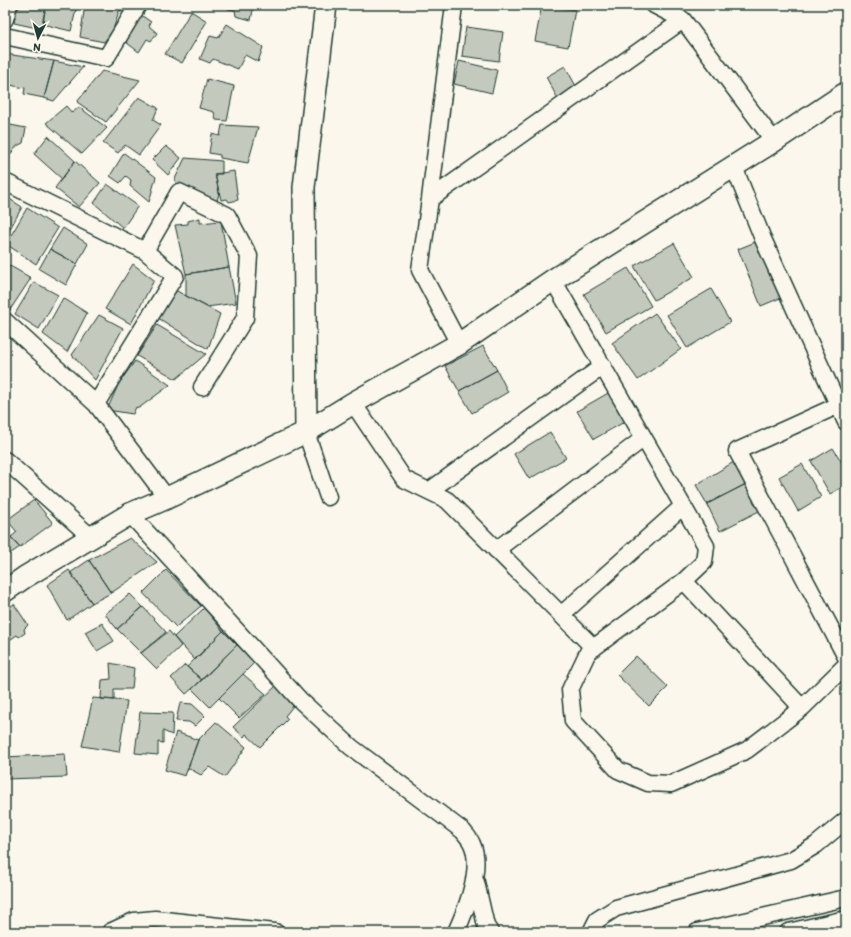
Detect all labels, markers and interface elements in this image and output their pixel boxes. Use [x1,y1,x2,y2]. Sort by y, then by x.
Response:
north arrow [18,18,58,58]
text: N [33,41,41,54]

